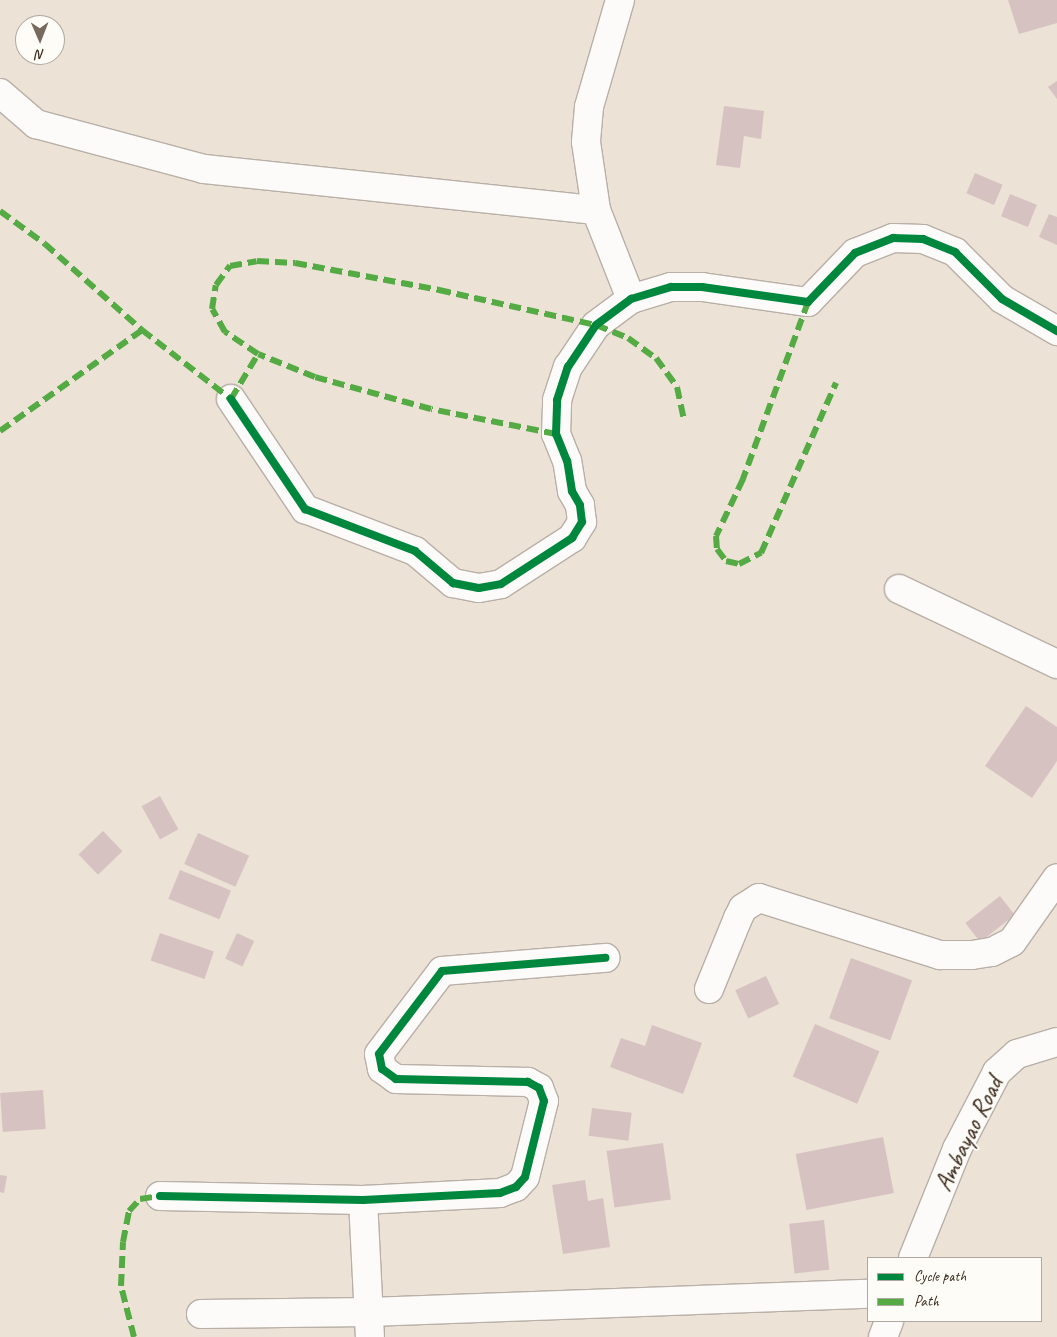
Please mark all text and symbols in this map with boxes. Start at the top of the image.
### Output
north arrow [15,15,65,65]
text: N [36,46,45,63]
street label: Ambayao Road [928,1072,1010,1196]
legend [867,1257,1042,1322]
text: Cycle path [914,1267,966,1286]
text: Path [914,1292,939,1311]

